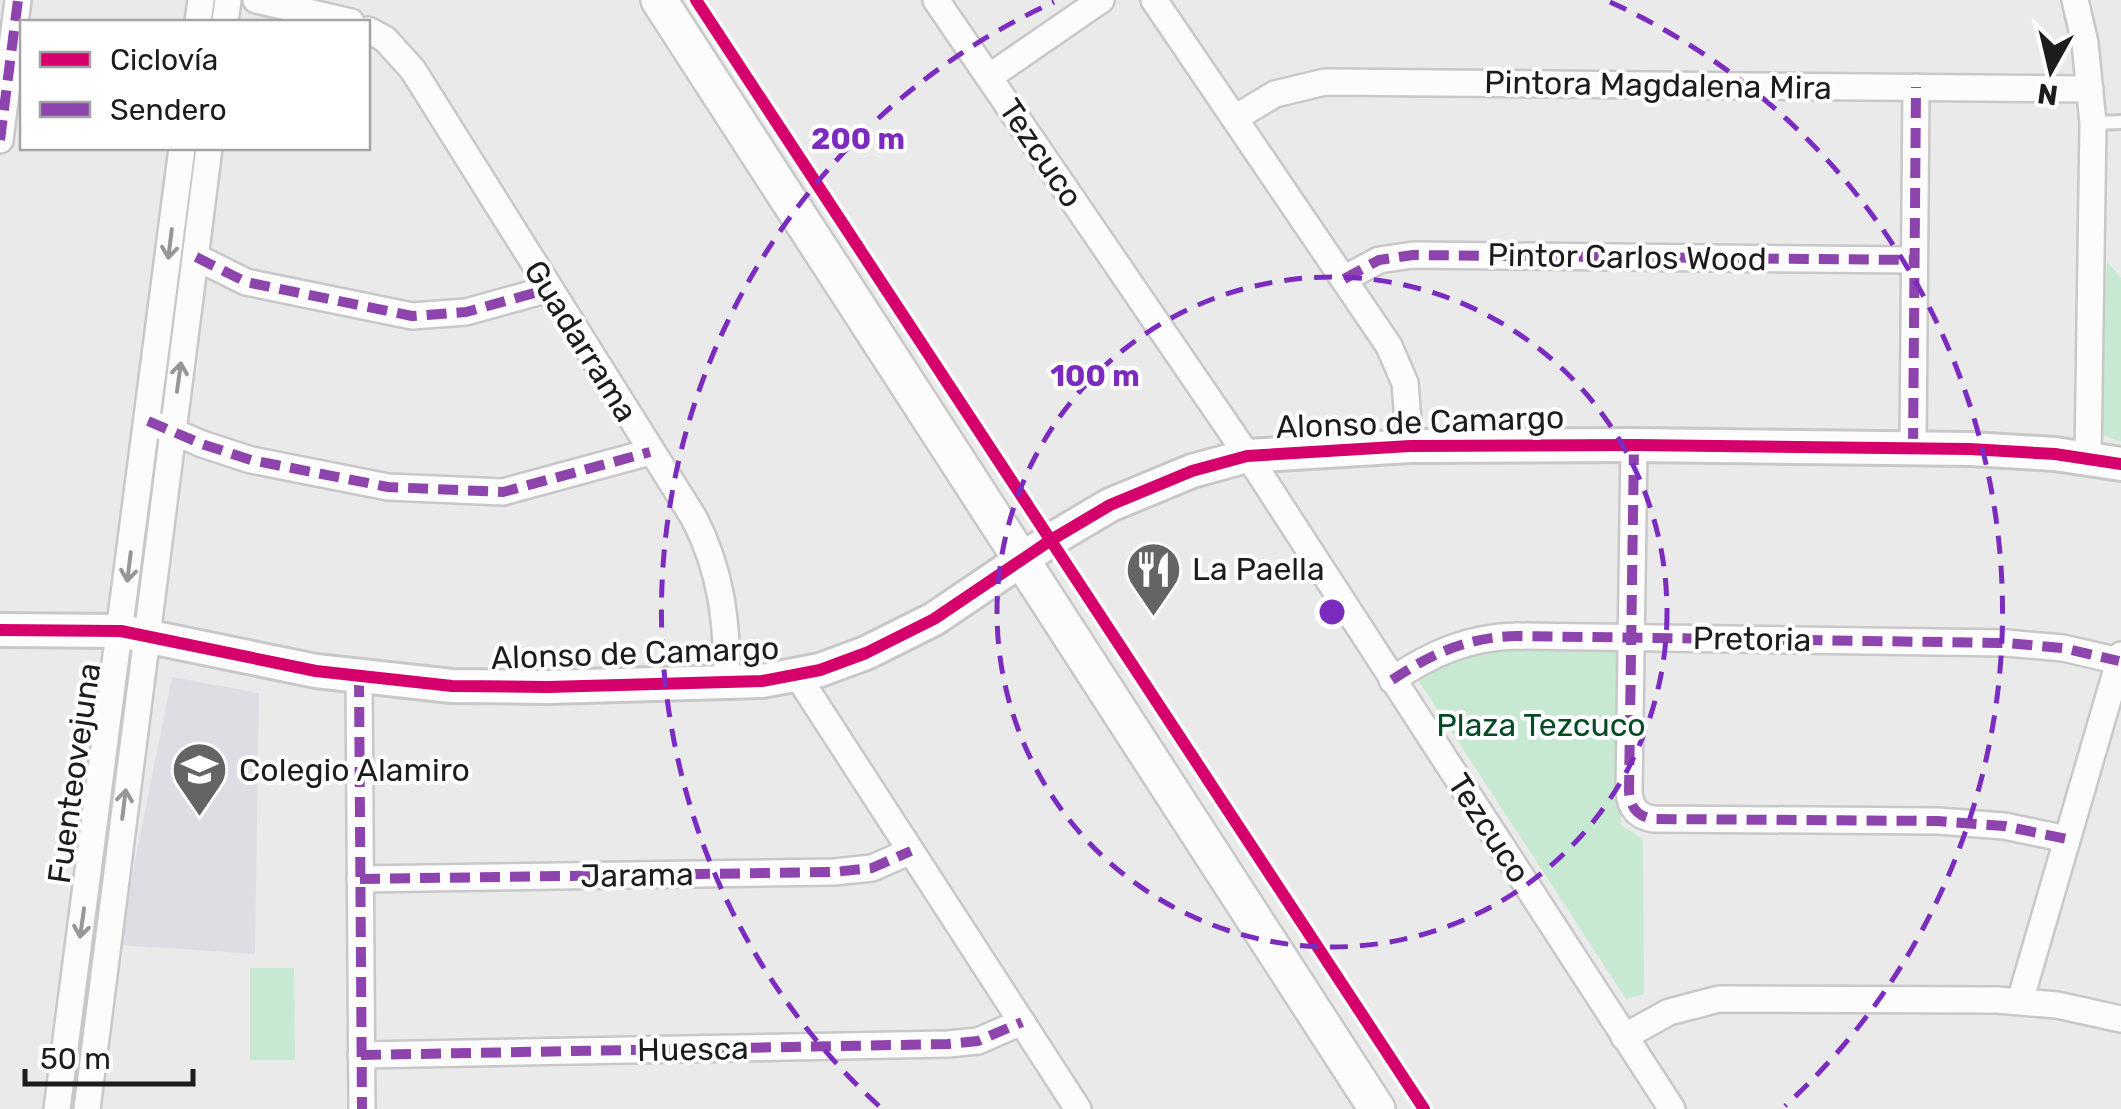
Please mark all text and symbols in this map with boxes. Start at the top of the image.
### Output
legend [20,20,370,150]
north arrow [2001,20,2101,120]
text: Ciclovía [110,42,218,78]
street label: Pintora Magdalena Mira [1484,63,1832,107]
text: N [2035,77,2060,112]
text: Sendero [110,92,227,128]
street label: Tezcuco [991,92,1091,214]
text: 200 m [811,121,905,157]
one-way arrow [160,228,179,260]
street label: Pintor Carlos Wood [1487,236,1767,278]
street label: Guadarrama [516,253,646,429]
text: 100 m [1050,358,1140,394]
one-way arrow [171,362,189,394]
street label: Alonso de Camargo [1275,398,1565,446]
restaurant icon: La Paella [1123,539,1183,618]
one-way arrow [119,550,138,582]
place label: La Paella [1192,550,1325,588]
centre of rings [1314,594,1350,630]
street label: Pretoria [1692,619,1812,659]
street label: Alonso de Camargo [490,629,780,677]
street label: Fuenteovejuna [40,660,108,886]
park label: Plaza Tezcuco [1436,706,1646,744]
school or university icon: Colegio Alamiro [170,740,230,819]
place label: Colegio Alamiro [239,751,470,789]
street label: Tezcuco [1440,766,1538,890]
one-way arrow [115,788,134,820]
street label: Jarama [580,855,694,895]
one-way arrow [72,907,90,939]
scale bar [25,1024,192,1086]
street label: Huesca [637,1029,749,1069]
text: 50 m [40,1041,111,1077]

